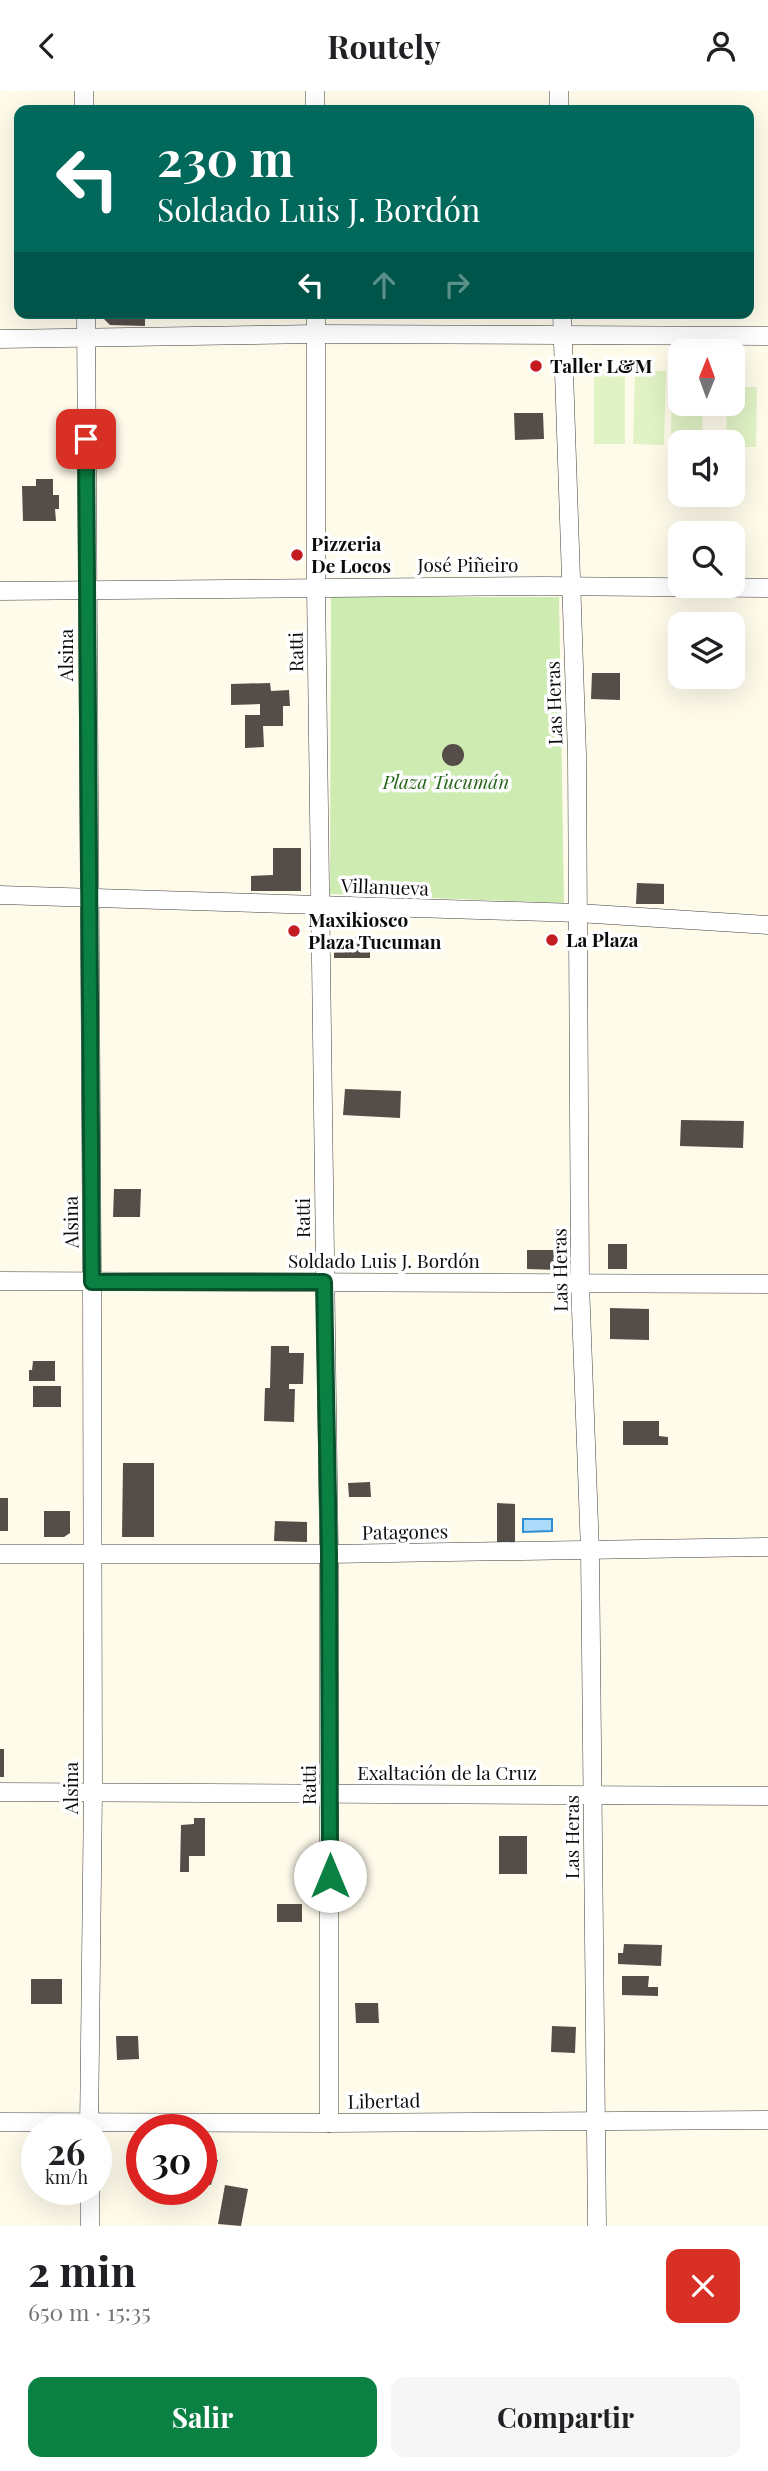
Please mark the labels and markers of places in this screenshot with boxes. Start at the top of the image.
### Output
place label: Taller L&M [550,352,652,378]
marker: Taller L&M [528,358,544,374]
pin [56,409,116,469]
place label: Pizzeria De Locos [311,530,391,578]
marker: Pizzeria De Locos [289,547,305,563]
place label: Maxikiosco Plaza Tucuman [308,906,442,954]
marker: Maxikiosco Plaza Tucuman [286,923,302,939]
place label: La Plaza [566,926,639,952]
marker: La Plaza [544,932,560,948]

